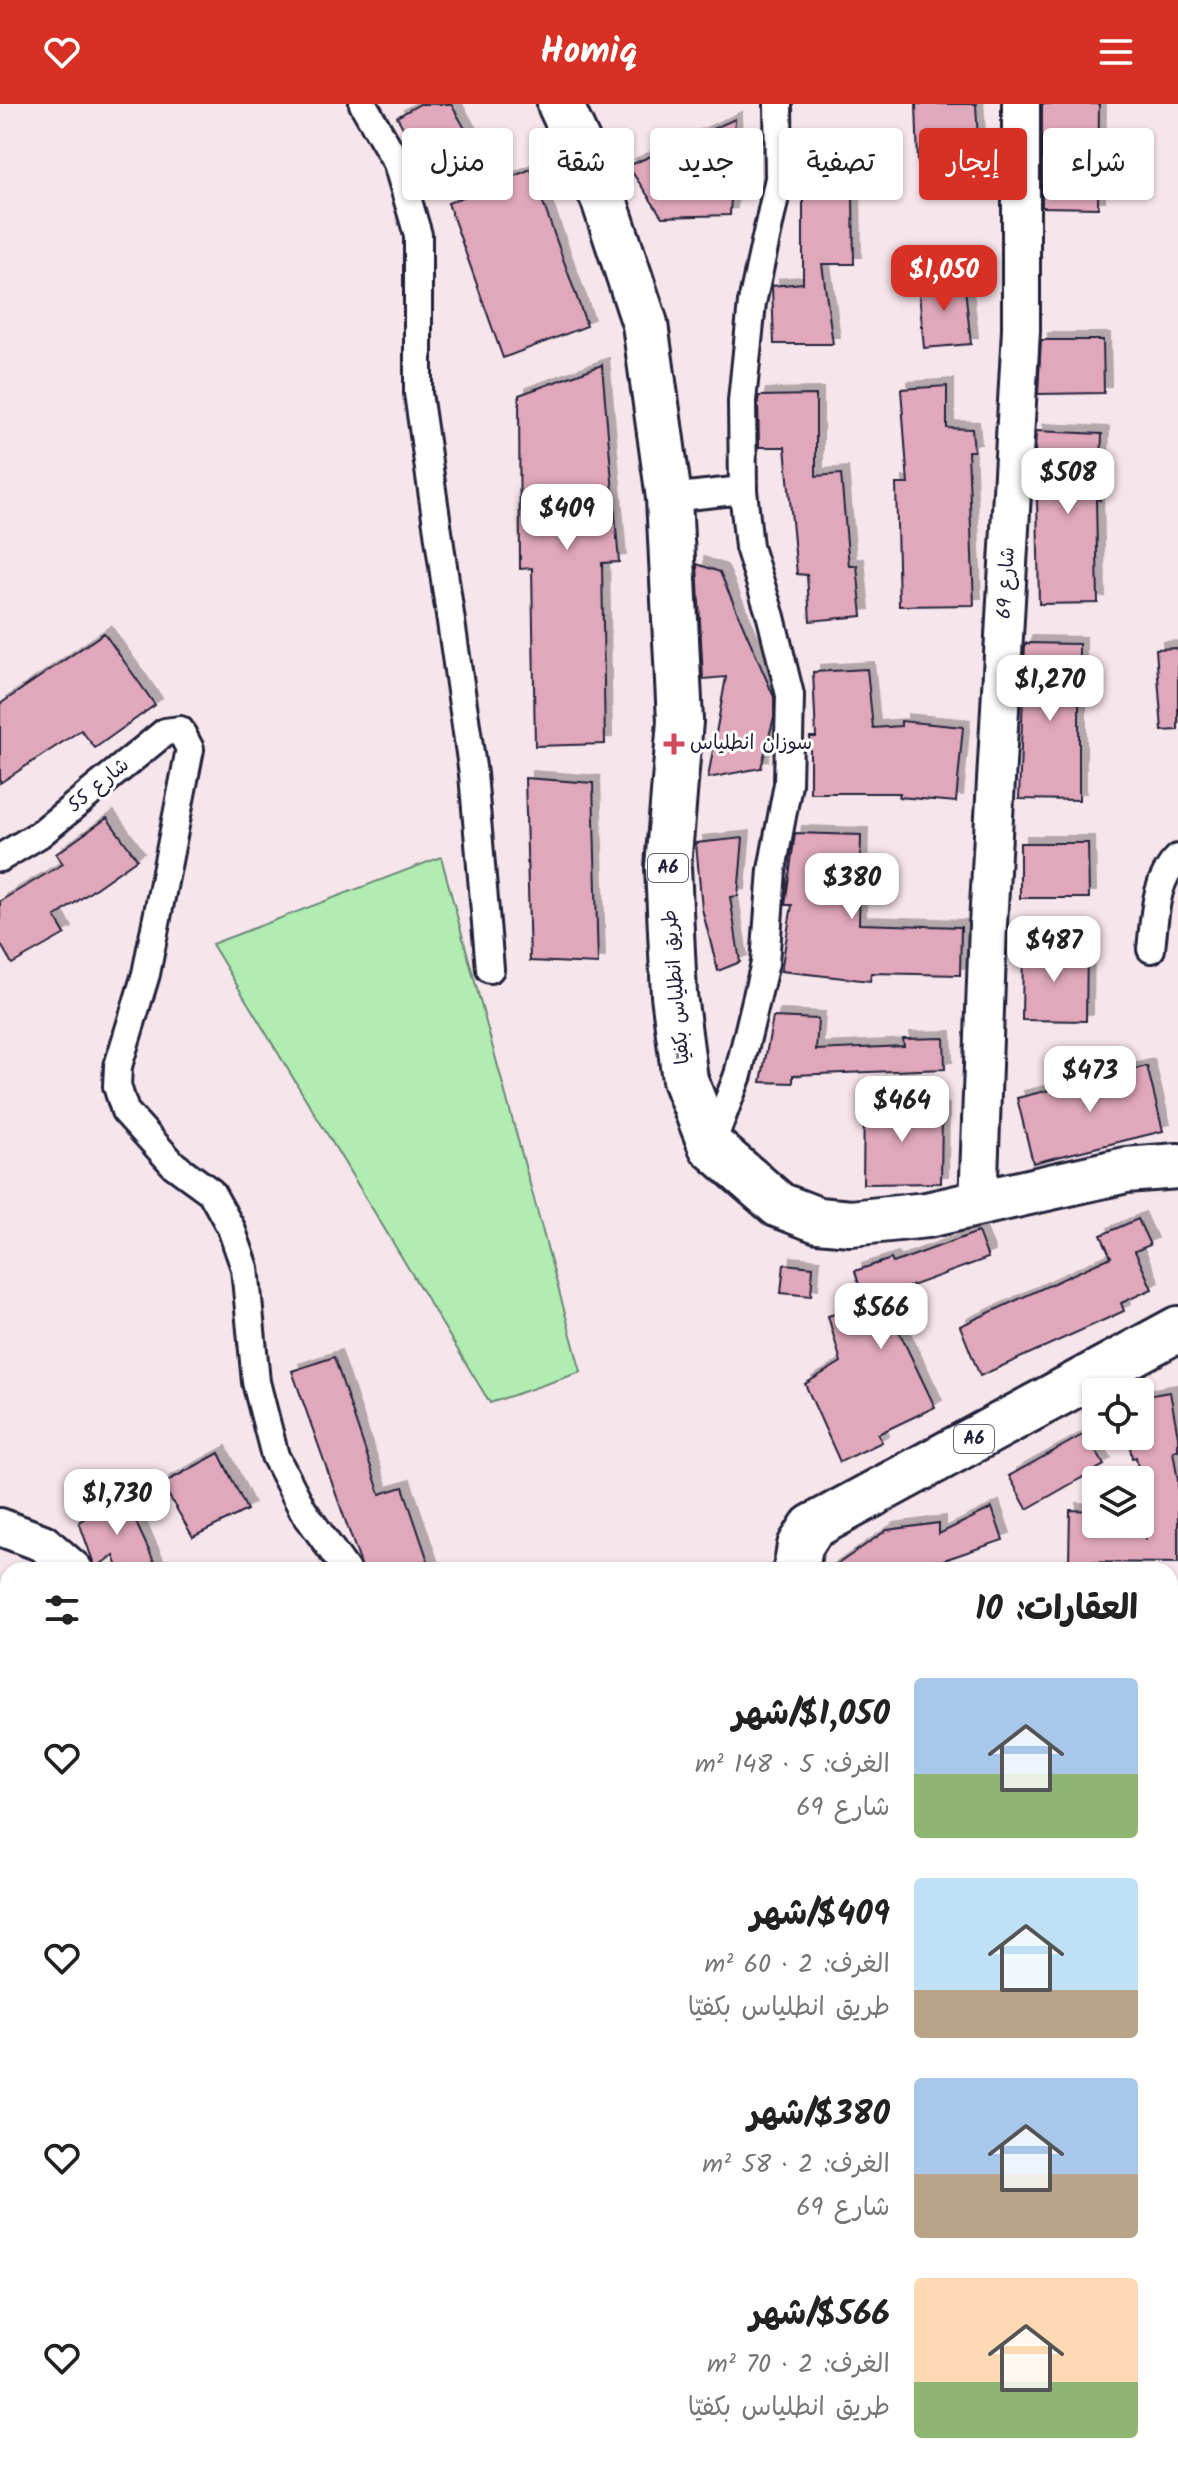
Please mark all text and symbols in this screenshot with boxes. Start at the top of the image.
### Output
text: Homiq [540,24,638,81]
icon: heart [40,30,84,74]
icon: menu [1094,30,1138,74]
chip: منزل [402,128,513,200]
chip: شقة [529,128,634,200]
chip: جديد [650,128,763,200]
chip: تصفية [779,128,903,200]
chip: إيجار [919,128,1027,200]
chip: شراء [1043,128,1154,200]
pin: $1,050 [879,245,1009,313]
text: $1,050 [909,250,979,292]
pin: $508 [1021,448,1115,516]
text: $508 [1039,453,1097,495]
pin: $409 [520,484,614,552]
text: $409 [539,489,595,531]
street label: شارع 69 [989,546,1025,620]
pin: $1,270 [985,655,1115,723]
text: $1,270 [1015,660,1085,702]
place label: سوزان انطلياس [690,728,812,760]
marker: سوزان انطلياس [665,735,683,753]
street label: شارع 55 [61,750,137,822]
pin: $380 [805,853,899,921]
road number: A6 [648,854,688,882]
text: $380 [823,858,881,900]
street label: طريق انطلياس بكفيّا [654,908,700,1066]
pin: $487 [1007,916,1101,984]
text: $487 [1025,921,1083,963]
pin: $473 [1043,1046,1137,1114]
text: $473 [1062,1051,1118,1093]
pin: $464 [855,1076,949,1144]
text: $464 [873,1081,931,1123]
pin: $566 [834,1283,928,1351]
text: $566 [853,1288,909,1330]
map controls [1082,1378,1154,1538]
button: locate [1082,1378,1154,1450]
road number: A6 [954,1425,994,1453]
button: layers [1082,1466,1154,1538]
pin: $1,730 [52,1469,182,1537]
text: $1,730 [82,1474,152,1516]
text: العقارات: 10 [975,1583,1138,1637]
icon: filters [40,1588,84,1632]
text: $1,050/شهر [732,1688,890,1742]
icon: home [978,1710,1074,1806]
icon: heart [40,1736,84,1780]
text: الغرف: 5 · 148 m² [695,1744,890,1786]
text: شارع 69 [796,1787,890,1829]
text: $409/شهر [751,1888,890,1942]
icon: home [978,1910,1074,2006]
icon: heart [40,1936,84,1980]
text: الغرف: 2 · 60 m² [704,1944,890,1986]
text: طريق انطلياس بكفيّا [688,1987,890,2029]
text: $380/شهر [748,2088,890,2142]
icon: home [978,2110,1074,2206]
icon: heart [40,2136,84,2180]
text: الغرف: 2 · 58 m² [702,2144,890,2186]
text: شارع 69 [796,2187,890,2229]
text: $566/شهر [750,2288,890,2342]
icon: home [978,2310,1074,2406]
icon: heart [40,2336,84,2380]
text: الغرف: 2 · 70 m² [707,2344,890,2386]
text: طريق انطلياس بكفيّا [688,2387,890,2429]

